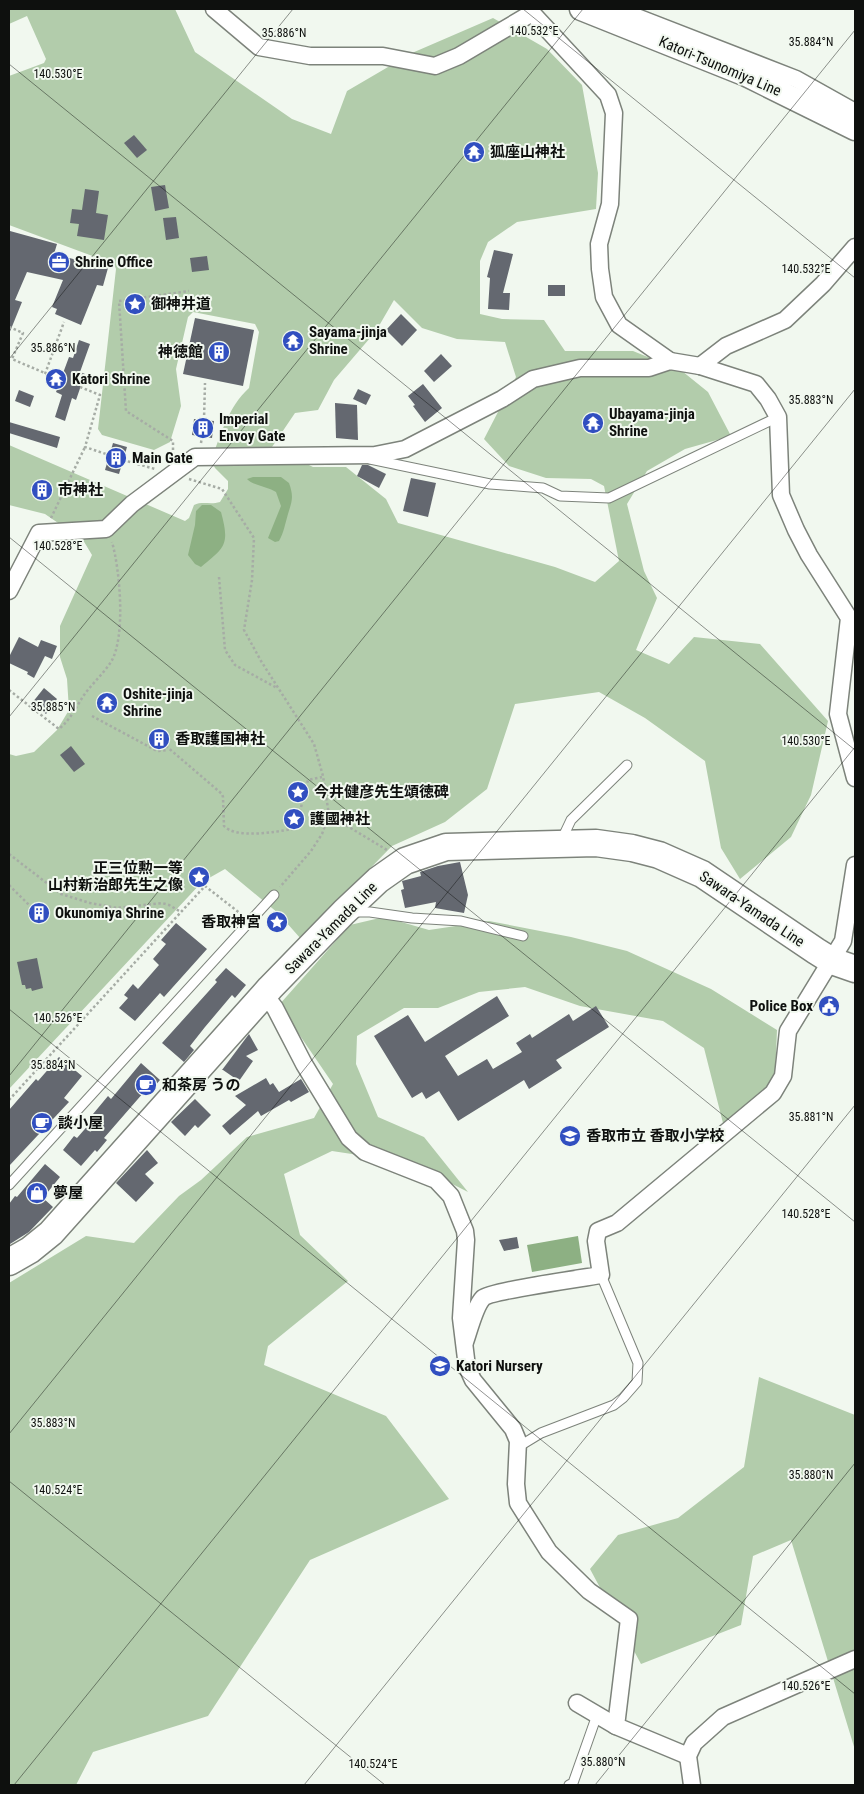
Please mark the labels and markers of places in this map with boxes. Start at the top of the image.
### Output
temple icon: 狐座山神社 [462,140,486,164]
place label: 狐座山神社 [490,143,565,161]
office icon: Shrine Office [47,250,71,274]
place label: Shrine Office [75,253,153,271]
place icon: 御神井道 [123,292,147,316]
place label: 御神井道 [151,295,211,313]
place label: Sayama-jinja Shrine [309,323,387,358]
temple icon: Sayama-jinja Shrine [281,329,305,353]
building icon: 神徳館 [207,340,231,364]
place label: 神徳館 [157,343,203,361]
temple icon: Katori Shrine [44,367,68,391]
place label: Katori Shrine [72,370,150,388]
place label: Ubayama-jinja Shrine [609,405,695,440]
place label: Imperial Envoy Gate [219,410,285,445]
temple icon: Ubayama-jinja Shrine [581,411,605,435]
building icon: Imperial Envoy Gate [191,416,215,440]
building icon: Main Gate [104,446,128,470]
place label: Main Gate [132,449,193,467]
building icon: 市神社 [30,478,54,502]
place label: 市神社 [58,481,103,499]
place label: Oshite-jinja Shrine [123,685,193,720]
temple icon: Oshite-jinja Shrine [95,691,119,715]
building icon: 香取護国神社 [147,727,171,751]
place label: 香取護国神社 [175,730,265,748]
place icon: 今井健彦先生頌徳碑 [286,780,310,804]
place label: 今井健彦先生頌徳碑 [314,783,449,801]
place icon: 護國神社 [282,807,306,831]
place label: 護國神社 [310,810,370,828]
place label: 正三位勲一等 山村新治郎先生之像 [48,859,183,894]
place icon: 正三位勲一等 山村新治郎先生之像 [187,865,211,889]
building icon: Okunomiya Shrine [27,901,51,925]
place label: Okunomiya Shrine [55,904,164,922]
place icon: 香取神宮 [265,910,289,934]
place label: 香取神宮 [201,913,261,931]
public building icon: Police Box [817,994,841,1018]
place label: Police Box [750,997,813,1015]
cafe icon: 和茶房 うの [134,1073,158,1097]
place label: 和茶房 うの [162,1076,240,1094]
cafe icon: 談小屋 [30,1111,54,1135]
place label: 談小屋 [58,1114,103,1132]
school or university icon: 香取市立 香取小学校 [558,1124,582,1148]
place label: 香取市立 香取小学校 [586,1127,724,1145]
shop icon: 夢屋 [25,1181,49,1205]
place label: 夢屋 [53,1184,83,1202]
school or university icon: Katori Nursery [428,1354,452,1378]
place label: Katori Nursery [456,1357,543,1375]

